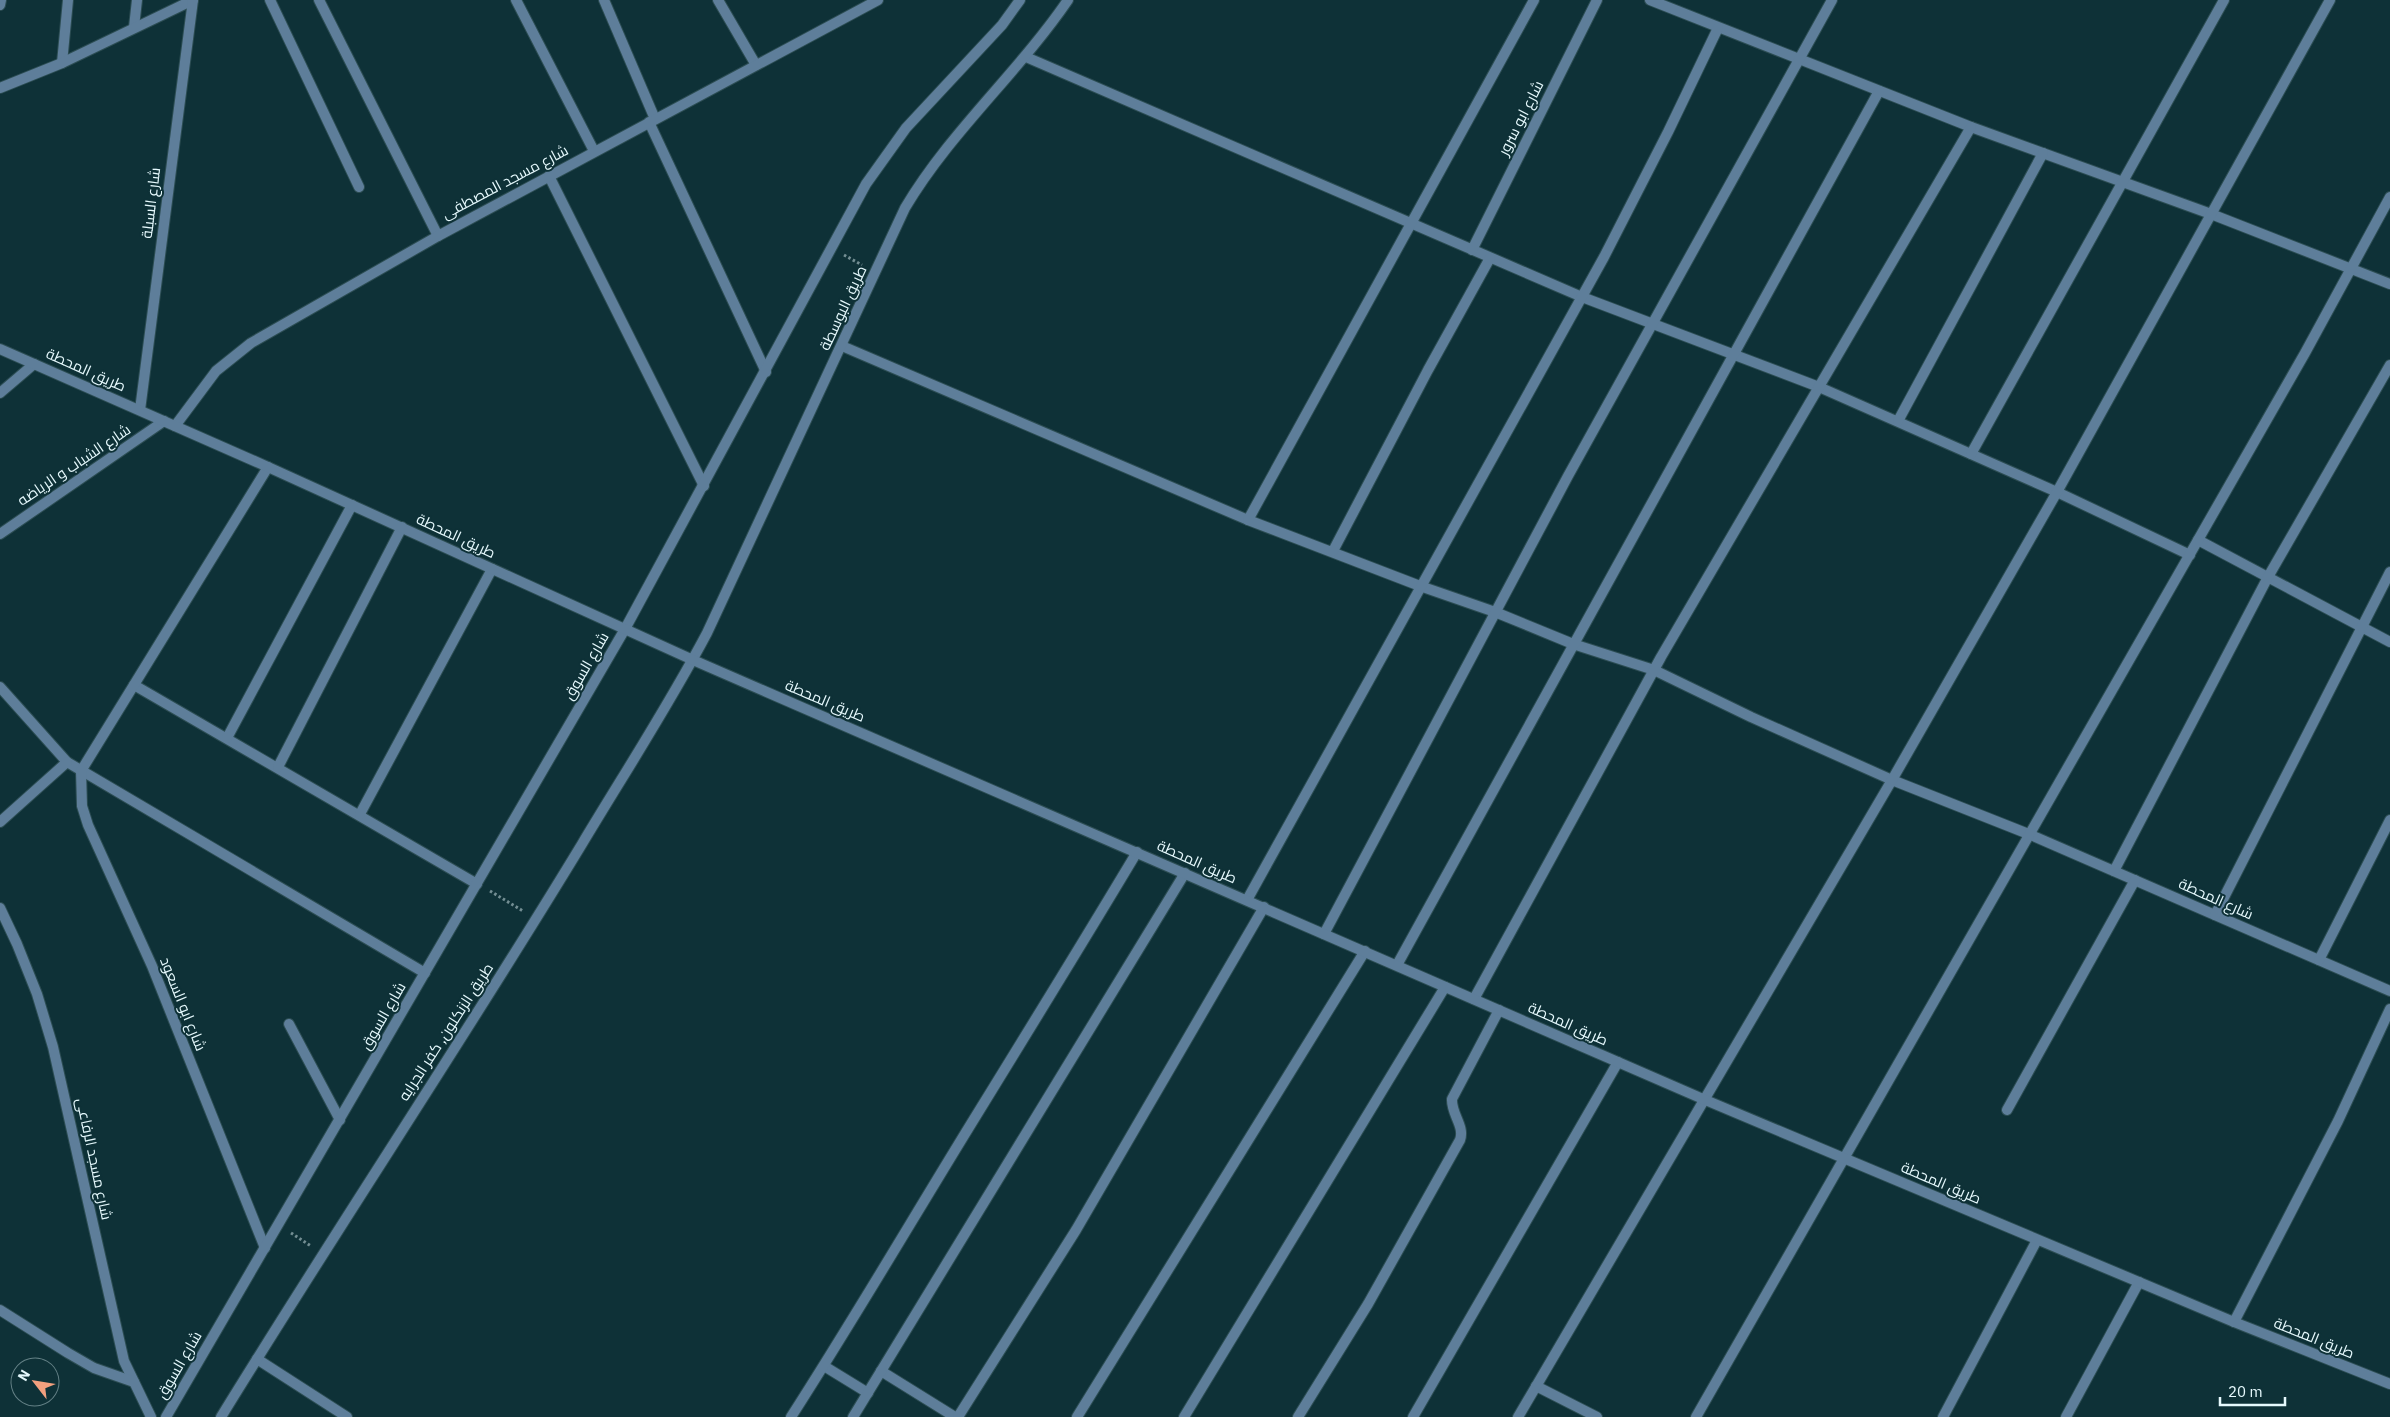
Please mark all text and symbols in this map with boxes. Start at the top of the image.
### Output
street label: شارع ابو سرور [1493,77,1549,160]
street label: شارع مسجد المصطفى [438,140,572,225]
street label: شارع السبلة [137,166,166,240]
street label: طريق البوسطة [815,262,871,354]
street label: طريق المحطة [43,344,129,396]
street label: شارع الشباب و الرياضه [13,420,135,511]
street label: طريق المحطة [413,509,499,563]
street label: شارع السوق [559,628,614,704]
street label: طريق المحطة [782,675,868,727]
street label: طريق المحطة [1154,836,1240,888]
street label: شارع المحطة [2175,874,2257,925]
street label: شارع ابو السعود [154,954,211,1054]
street label: طريق الزنكلون, كفر الجرايه [394,959,498,1105]
street label: شارع السوق [356,978,411,1054]
street label: طريق المحطة [1525,998,1611,1050]
street label: شارع مسجد الرفاعى [70,1096,117,1222]
street label: طريق المحطة [1898,1157,1984,1209]
street label: طريق المحطة [2271,1313,2357,1363]
street label: شارع السوق [152,1327,207,1403]
north arrow [10,1357,60,1407]
text: N [14,1366,34,1384]
scale bar [2220,1374,2285,1406]
text: 20 m [2228,1382,2263,1401]

